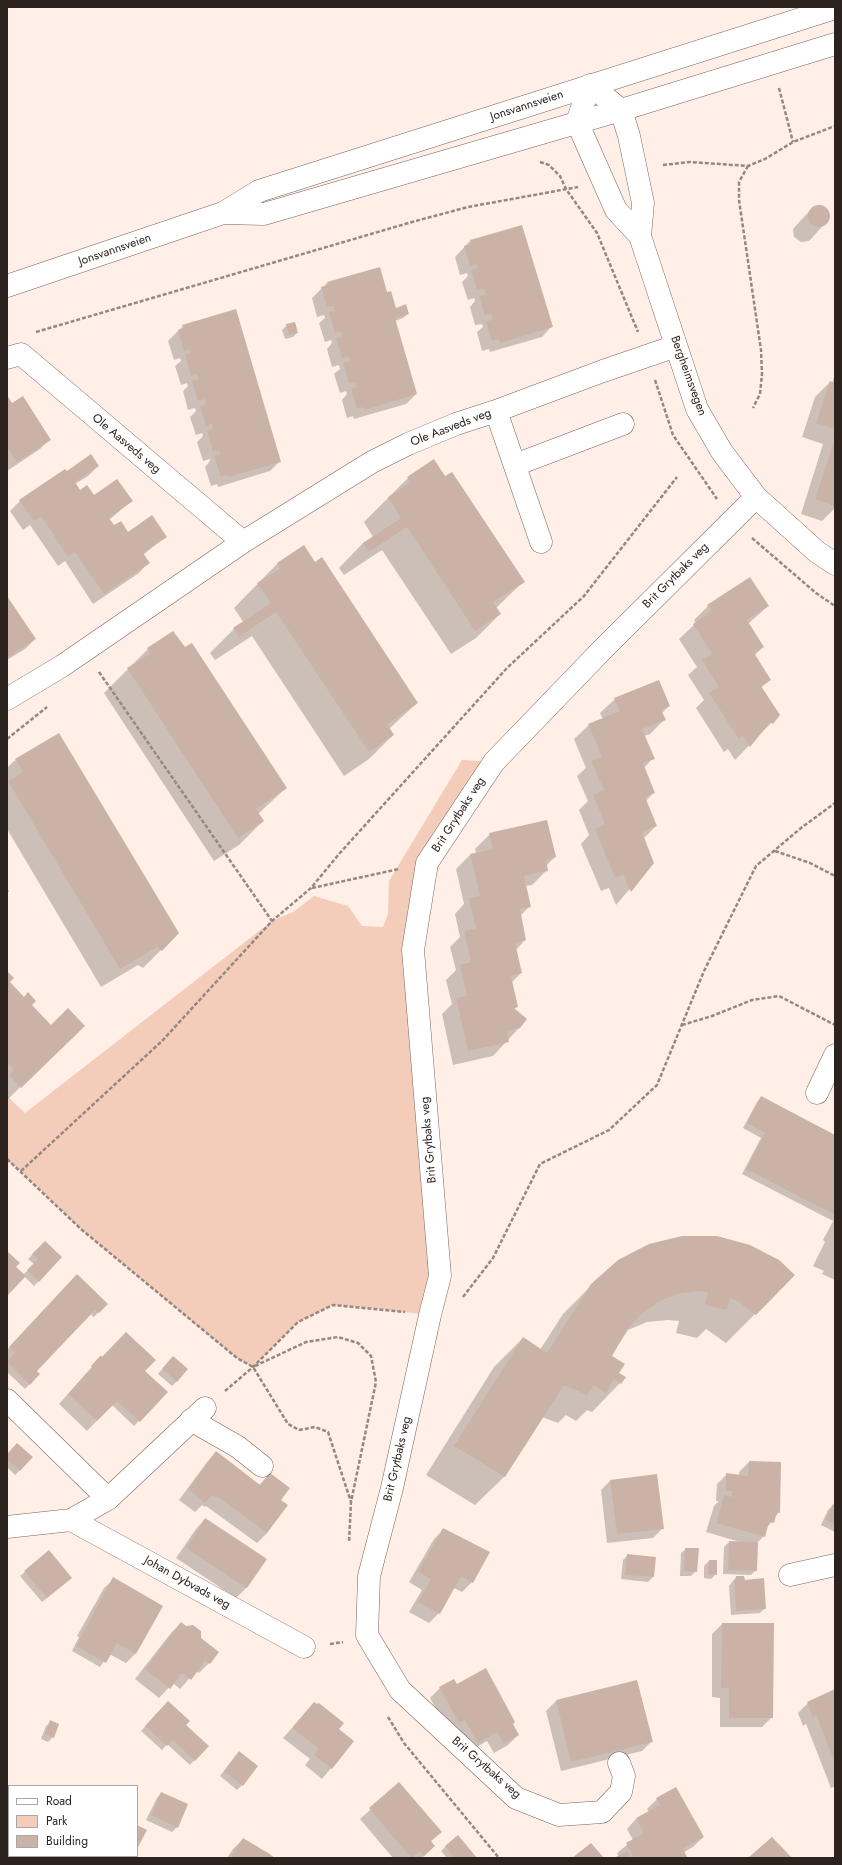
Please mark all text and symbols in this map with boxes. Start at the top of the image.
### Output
street label: Jonsvannsveien [489,87,565,125]
street label: Jonsvannsveien [77,231,153,269]
street label: Bergheimsvegen [667,334,709,418]
street label: Ole Aasveds veg [409,406,493,450]
street label: Ole Aasveds veg [89,411,163,477]
street label: Brit Grytbaks veg [640,540,712,612]
street label: Brit Grytbaks veg [429,775,489,855]
street label: Brit Grytbaks veg [418,1096,440,1184]
street label: Brit Grytbaks veg [381,1415,415,1503]
street label: Johan Dybvads veg [141,1553,233,1613]
street label: Brit Grytbaks veg [449,1734,523,1802]
legend [8,1785,138,1857]
text: Road [46,1792,72,1810]
text: Park [46,1812,67,1830]
text: Building [46,1832,88,1850]

